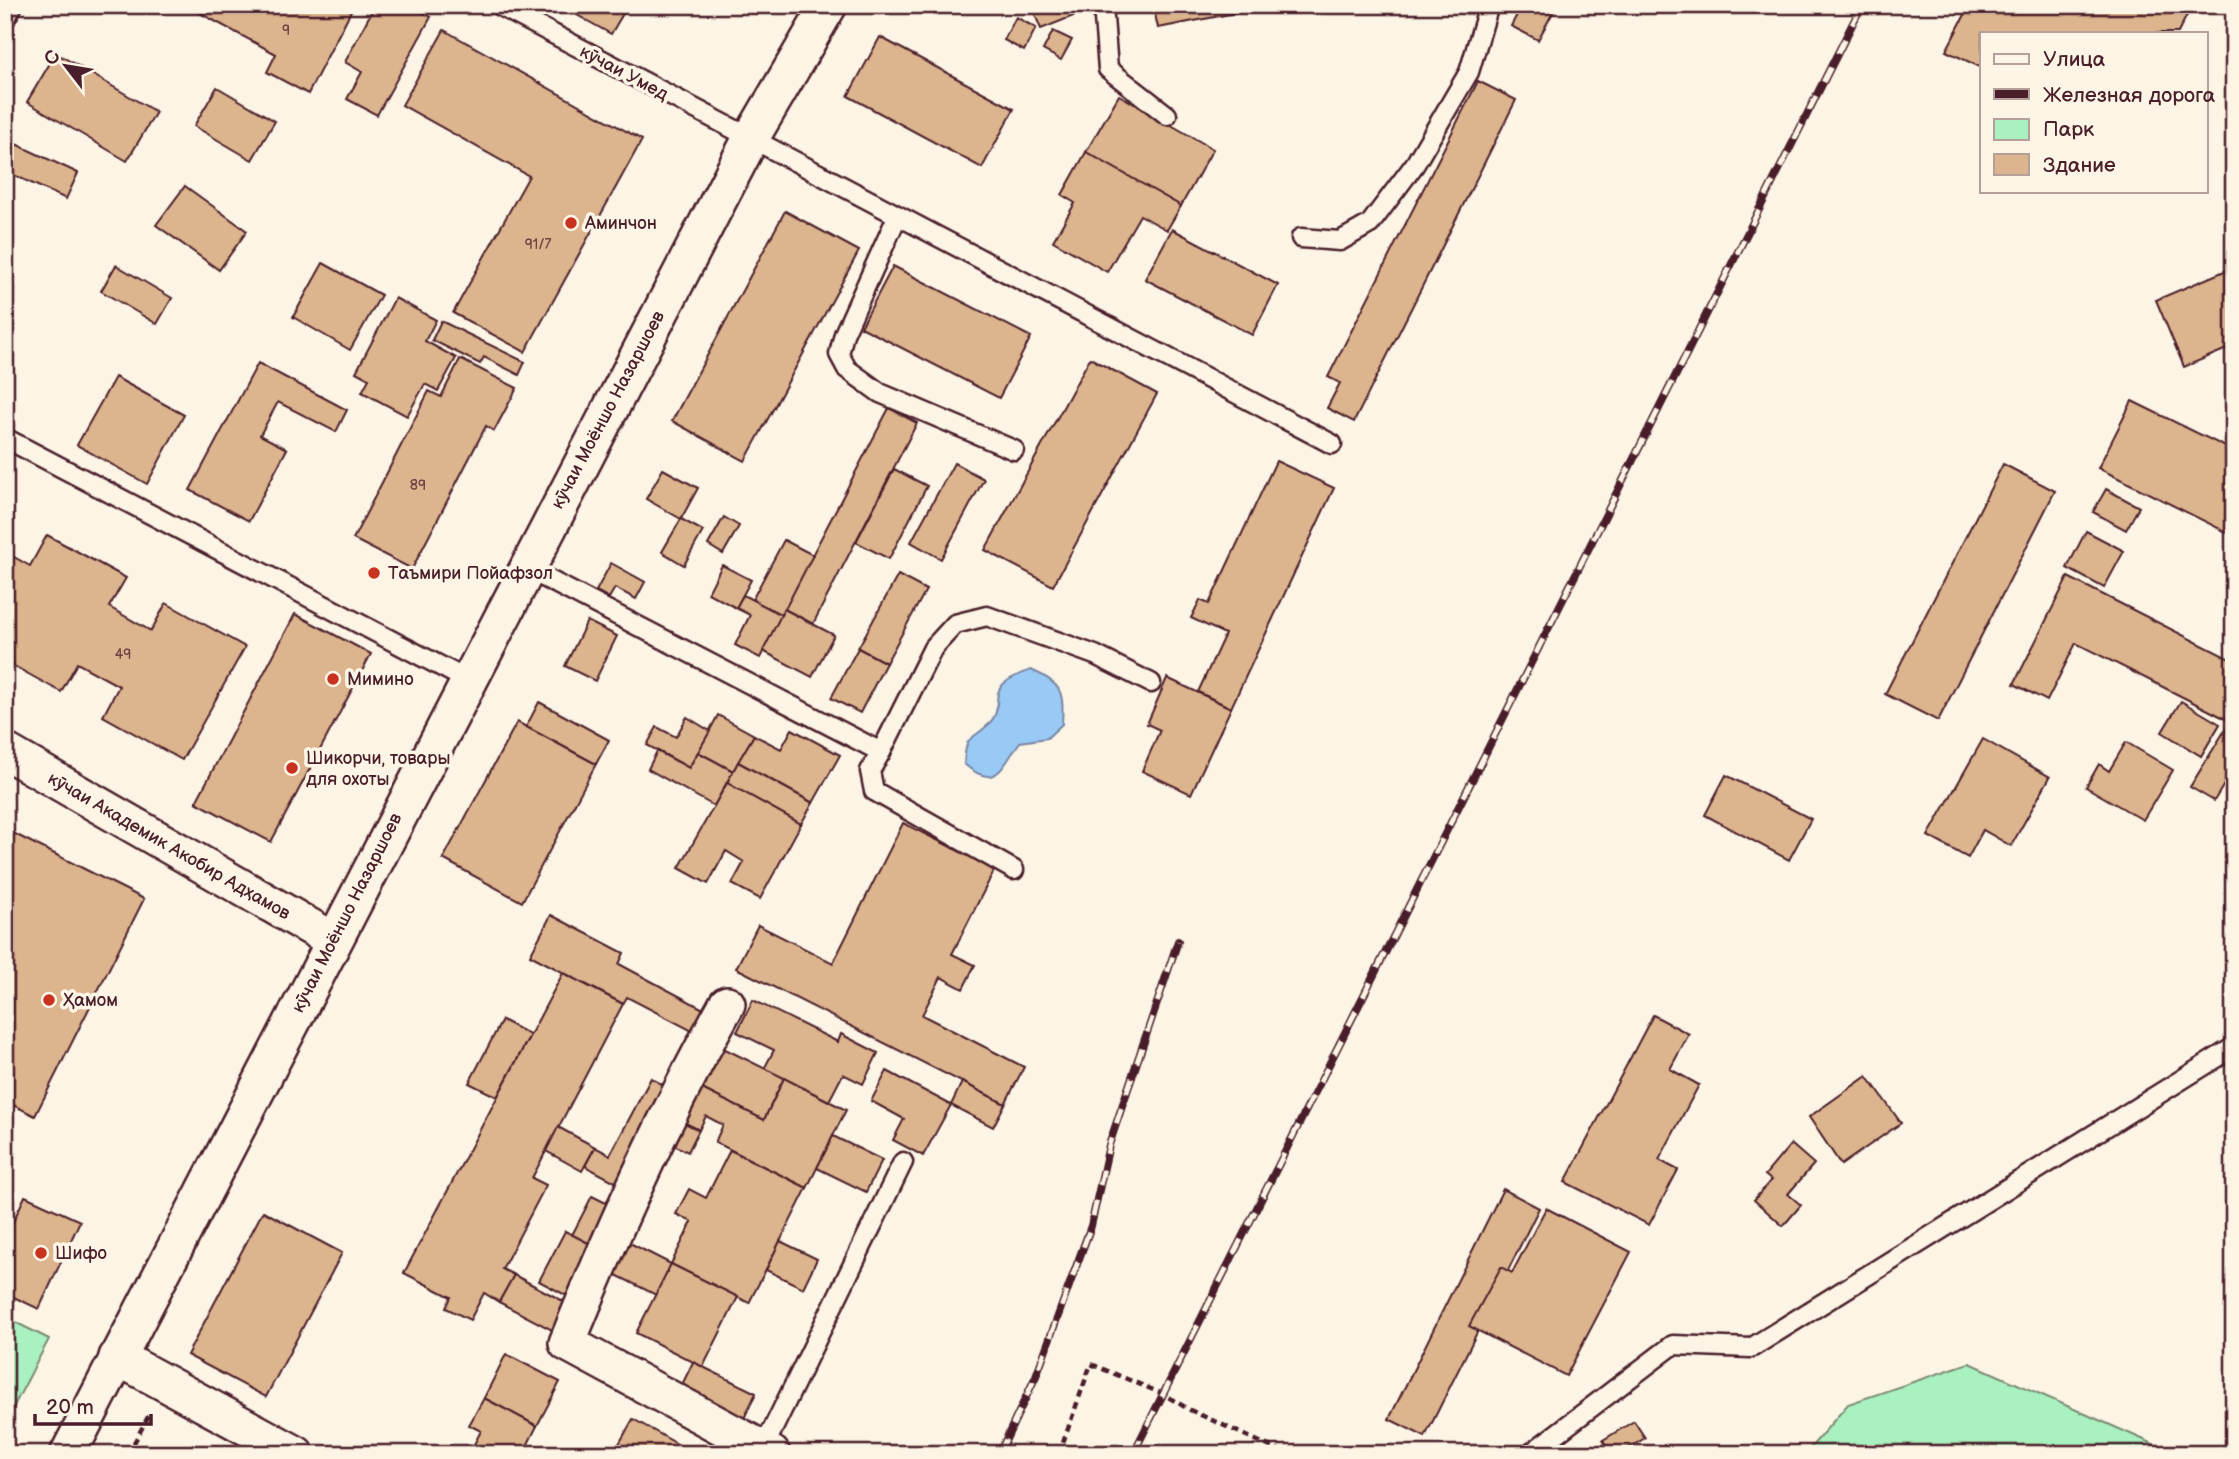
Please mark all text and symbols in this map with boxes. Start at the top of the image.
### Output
house number: 9 [282,22,290,39]
north arrow [32,32,102,102]
legend [1980,32,2208,192]
street label: кӯчаи Умед [576,41,672,105]
text: С [39,46,66,70]
text: Улица [2043,47,2106,72]
text: Железная дорога [2043,83,2216,108]
text: Парк [2043,117,2094,142]
text: Здание [2043,153,2116,178]
place label: Аминчон [584,213,657,234]
marker: Аминчон [563,215,579,231]
house number: 91/7 [525,236,551,253]
street label: кӯчаи Моёншо Назаршоев [547,307,669,513]
house number: 89 [410,477,426,494]
place label: Таъмири Пойафзол [388,563,553,584]
marker: Таъмири Пойафзол [366,565,382,581]
house number: 49 [115,646,131,663]
place label: Мимино [347,669,414,690]
marker: Мимино [325,671,341,687]
place label: Шикорчи, товары для охоты [306,748,450,790]
marker: Шикорчи, товары для охоты [284,760,300,776]
street label: кӯчаи Академик Акобир Адҳамов [44,768,294,925]
street label: кӯчаи Моёншо Назаршоев [287,809,407,1016]
place label: Ҳамом [63,990,118,1011]
marker: Ҳамом [41,992,57,1008]
place label: Шифо [55,1243,107,1264]
marker: Шифо [33,1245,49,1261]
scale bar [35,1382,150,1426]
text: 20 m [46,1395,94,1420]

